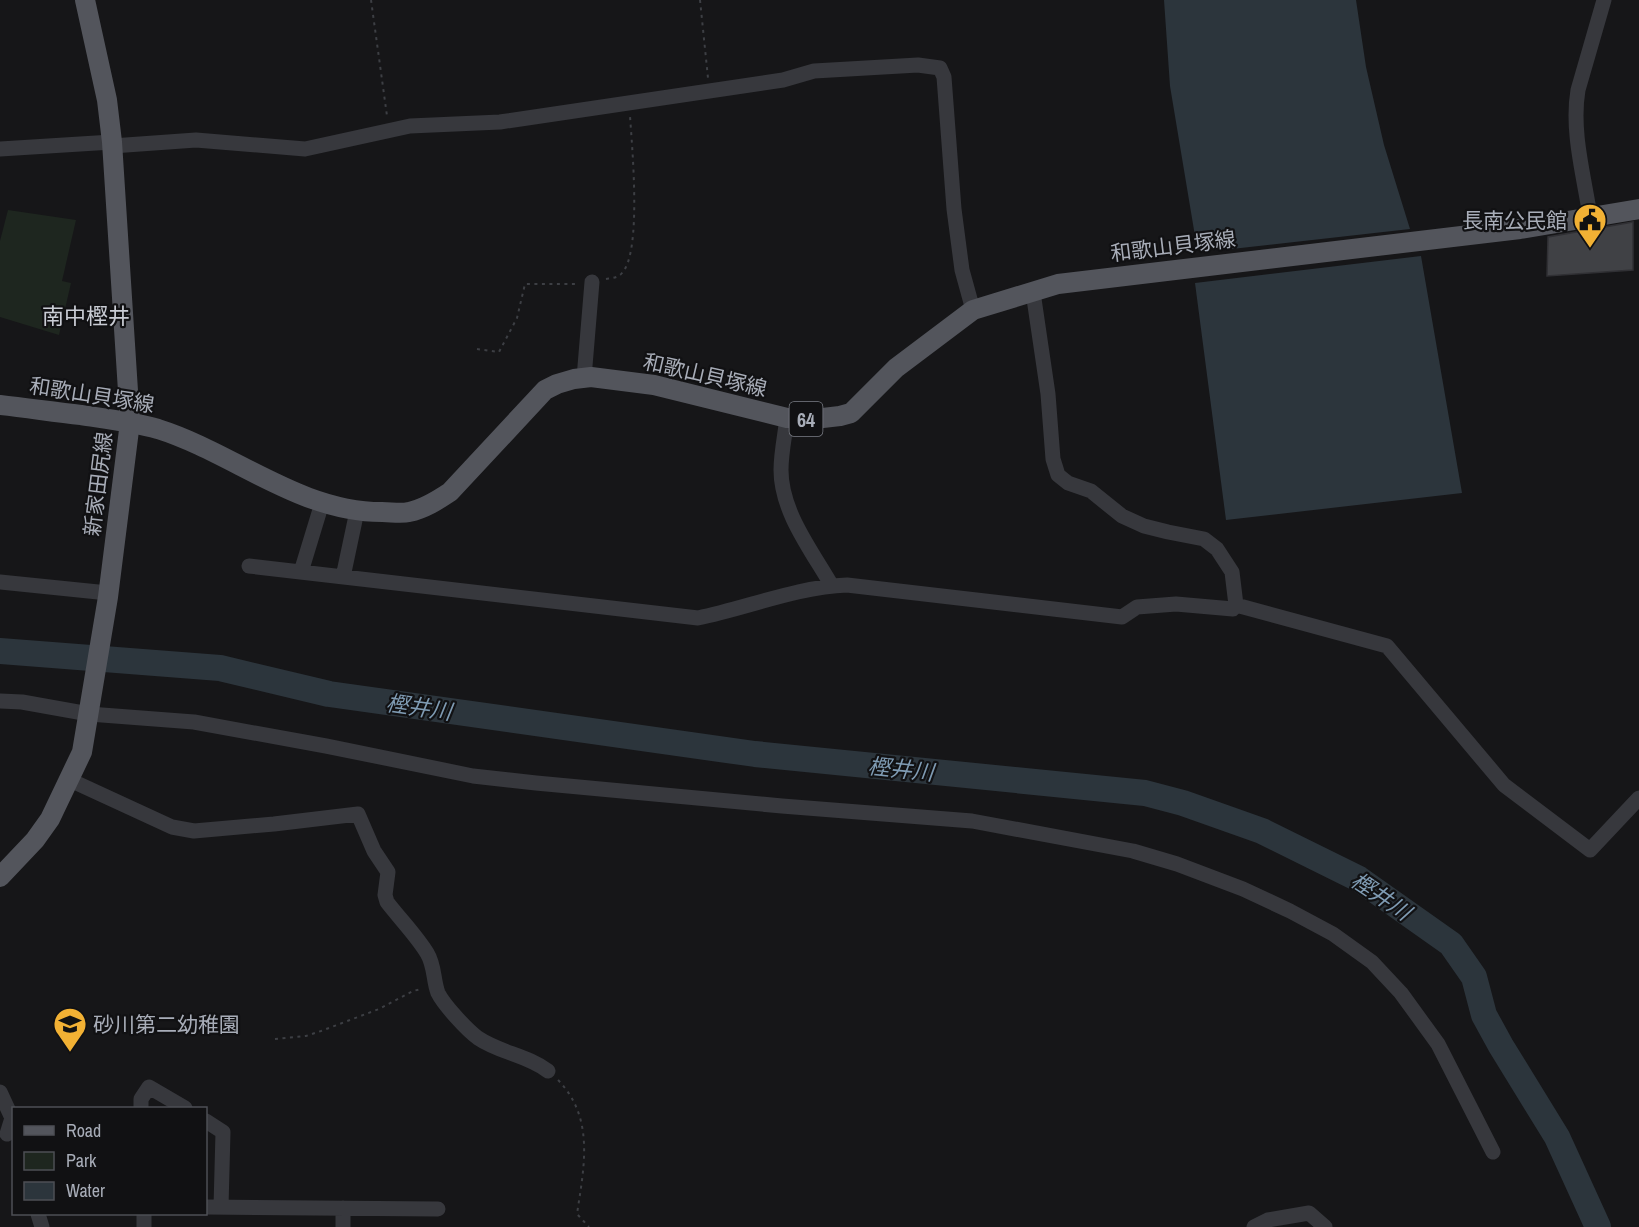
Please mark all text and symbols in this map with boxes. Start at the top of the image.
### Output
public building icon: 長南公民館 [1572,202,1608,249]
place label: 長南公民館 [1462,206,1567,235]
street label: 和歌山貝塚線 [1109,224,1237,268]
district label: 南中樫井 [42,301,130,331]
street label: 和歌山貝塚線 [640,347,770,403]
street label: 和歌山貝塚線 [28,371,156,419]
road number: 64 [790,402,822,436]
street label: 新家田尻線 [77,430,119,538]
water label: 樫井川 [384,688,456,727]
water label: 樫井川 [867,751,937,788]
water label: 樫井川 [1345,865,1418,928]
school or university icon: 砂川第二幼稚園 [52,1006,88,1053]
place label: 砂川第二幼稚園 [93,1010,240,1039]
legend [12,1107,207,1215]
text: Road [66,1118,101,1143]
text: Park [66,1148,97,1173]
text: Water [66,1178,105,1203]

